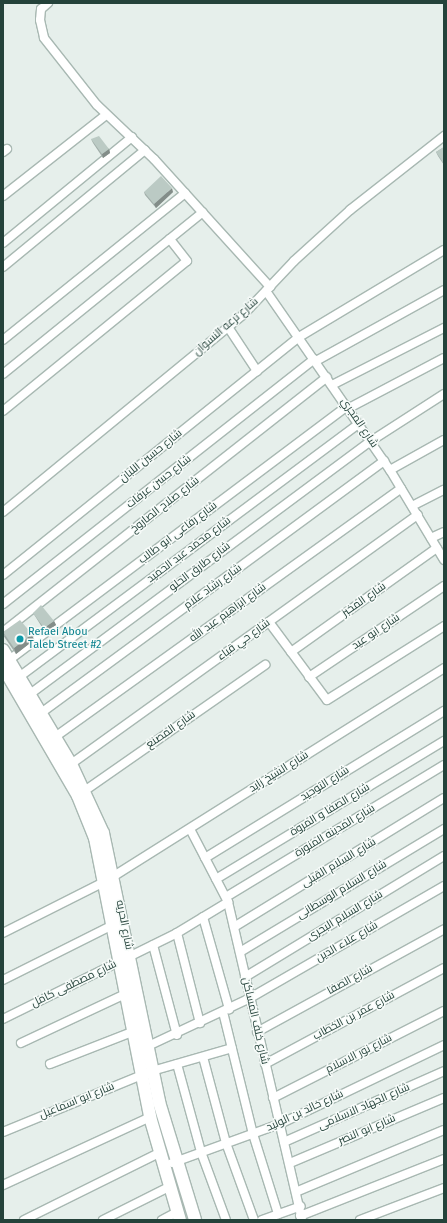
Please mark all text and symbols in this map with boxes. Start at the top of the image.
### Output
street label: شارع ترعه النسوان [191,295,261,359]
street label: شارع المجري [337,396,381,450]
street label: شارع حسين اللبان [117,427,185,485]
street label: شارع حسن عرفات [124,453,194,511]
street label: شارع صلاح الصاروخ [128,474,202,536]
street label: شارع رفاعى ابو طالب [136,499,220,567]
street label: شارع محمد عبد الحميد [144,514,234,586]
street label: شارع طارق الحلو [167,540,233,594]
street label: شارع رشاد علام [181,562,245,612]
street label: شارع المخبز [339,580,389,620]
street label: شارع ابراهيم عبد الله [187,581,269,645]
street label: شارع ابو عيد [350,611,402,653]
street label: شارع حي قباء [215,616,273,664]
place label: Refaei Abou Taleb Street #2 [28,626,101,652]
marker: Refaei Abou Taleb Street #2 [15,634,25,644]
street label: شارع المصنع [144,708,198,752]
street label: شارع الشيخ زايد [247,749,311,795]
street label: شارع التوحيد [298,764,352,804]
street label: شارع الصفا و المروة [288,781,372,839]
street label: شارع المدينه المنورة [292,802,378,860]
street label: شارع السلام القبلى [299,836,379,890]
street label: شارع السلام الوسطانى [295,858,389,922]
street label: شارع السلام البحرى [305,888,385,944]
street label: شارع الحريه [113,899,135,951]
street label: شارع علاء الدين [314,919,380,965]
street label: شارع مصطفى كامل [29,958,119,1010]
street label: شارع الصفا [325,962,375,998]
street label: شارع خلف المساكن [239,976,271,1066]
street label: شارع عمر بن الخطاب [311,989,397,1043]
street label: شارع نور الاسلام [324,1032,394,1076]
street label: شارع ابو اسماعيل [38,1080,116,1122]
street label: شارع الجهاد الاسلامى [316,1081,412,1133]
street label: شارع خالد بن الوليد [264,1087,346,1135]
street label: شارع ابو النصر [336,1112,398,1148]

